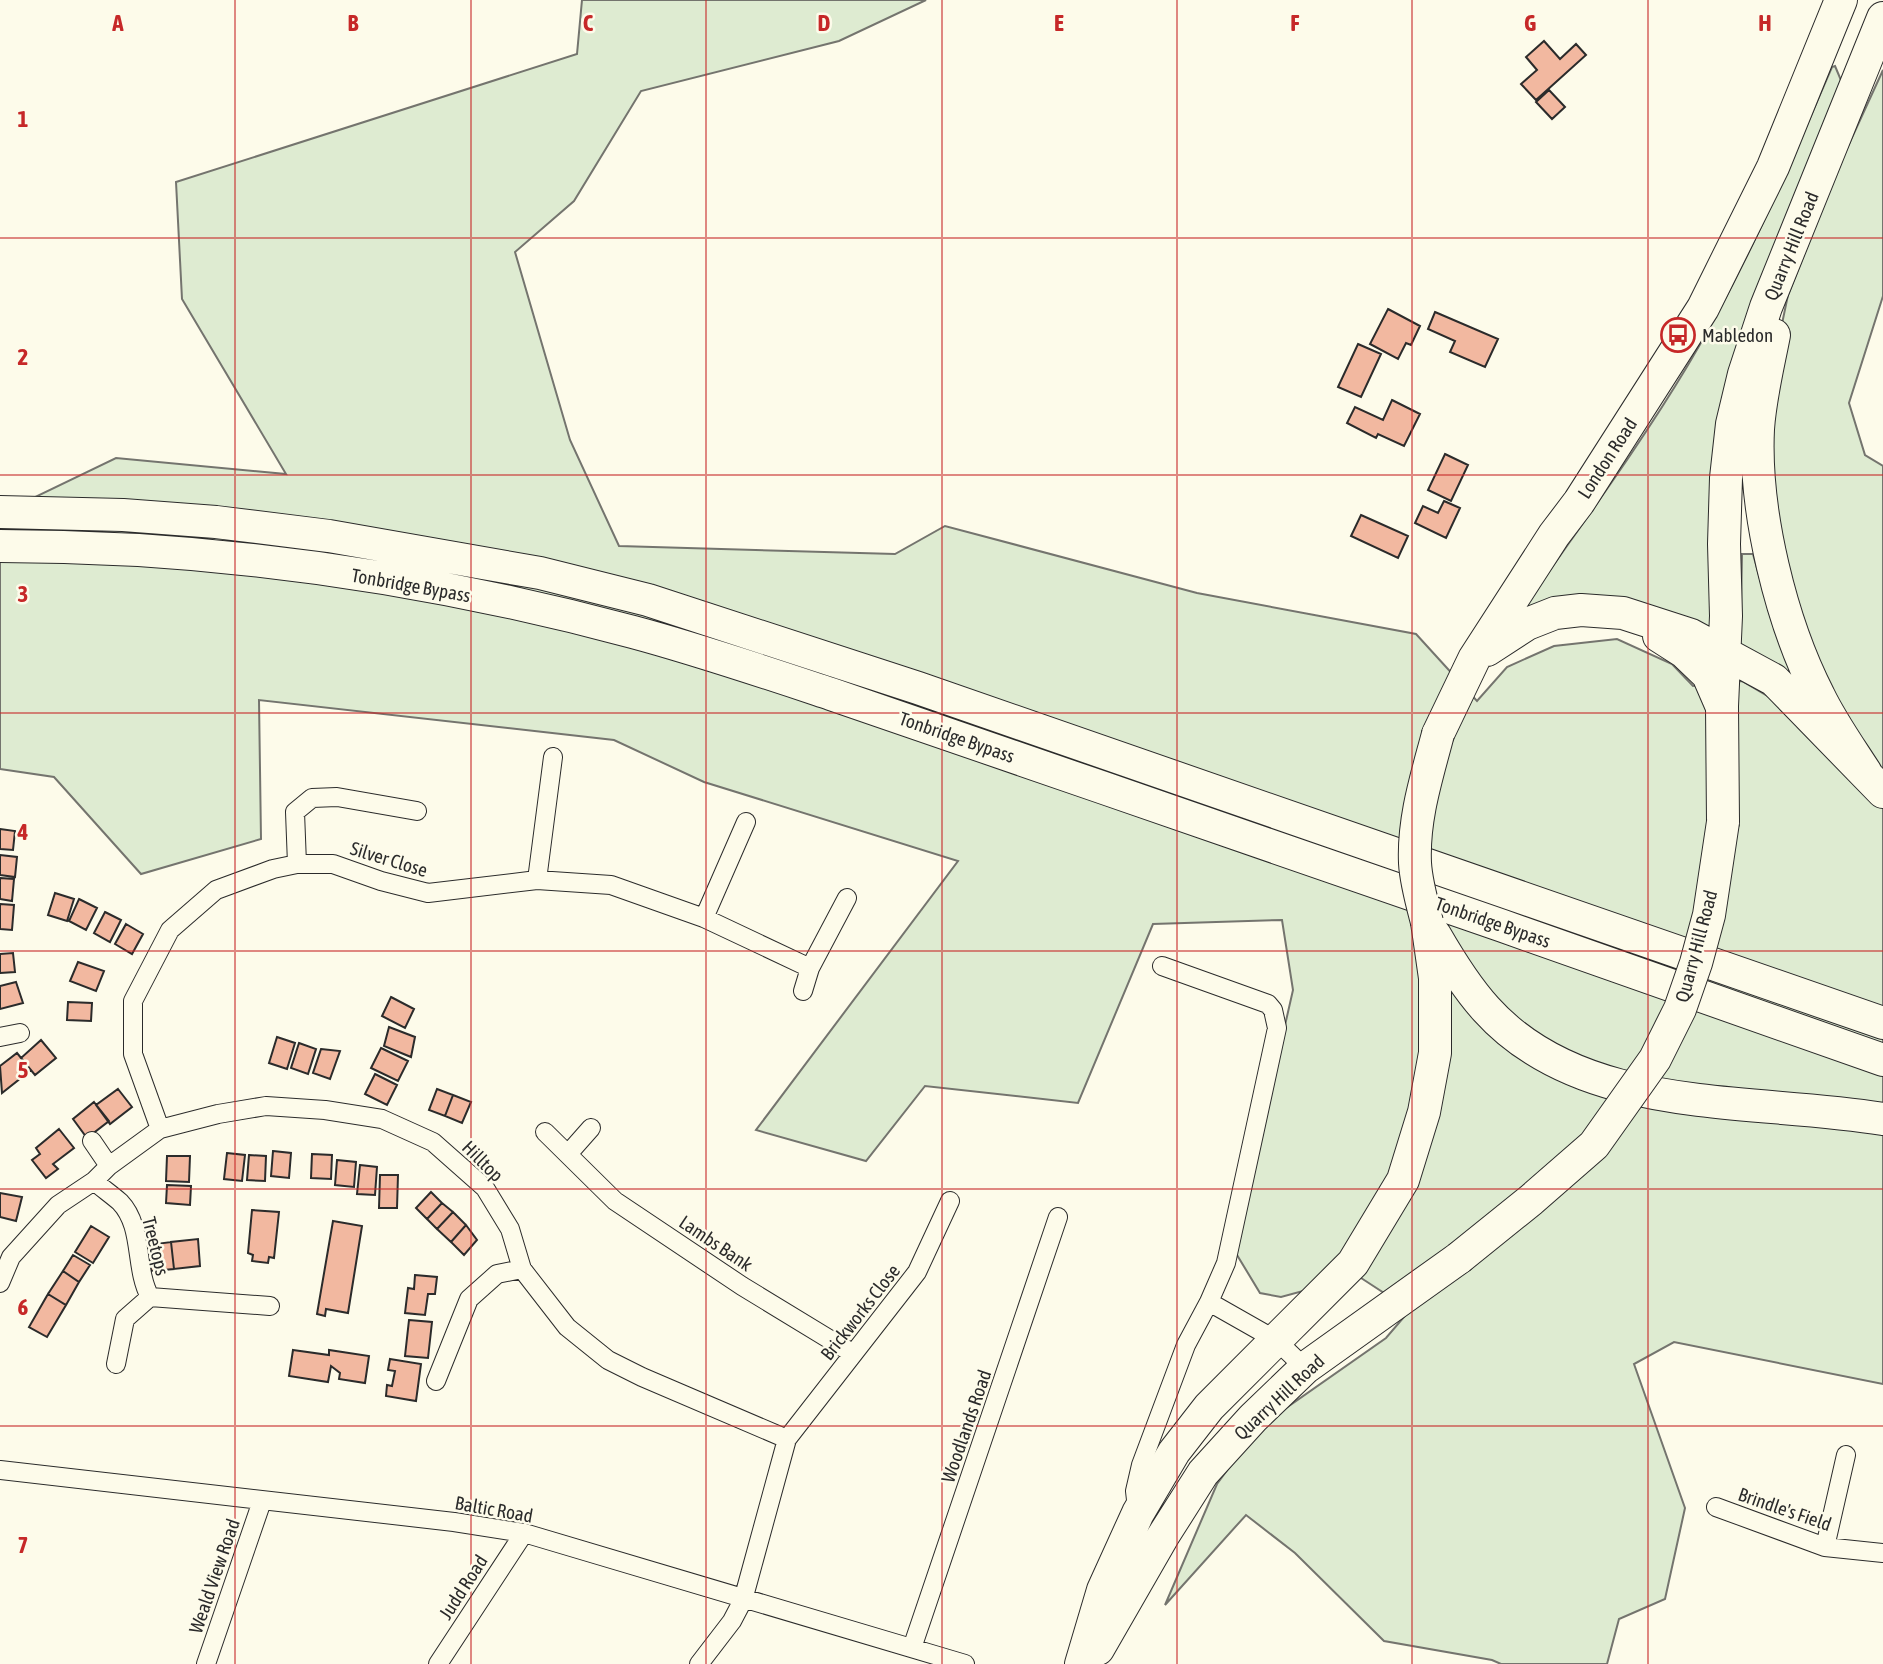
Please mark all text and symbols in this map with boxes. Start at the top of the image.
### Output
text: A [111,10,124,36]
text: B [348,10,359,36]
text: C [583,10,594,36]
text: D [818,10,831,36]
text: E [1054,10,1064,36]
text: F [1290,10,1300,36]
text: G [1524,10,1536,36]
text: H [1758,10,1772,36]
text: 1 [18,106,29,132]
street label: Quarry Hill Road [1759,189,1823,303]
bus stop icon: Mabledon [1659,316,1697,354]
place label: Mabledon [1702,324,1773,346]
text: 2 [18,344,28,370]
street label: London Road [1573,414,1641,502]
street label: Tonbridge Bypass [350,564,472,606]
text: 3 [18,581,28,607]
street label: Tonbridge Bypass [896,707,1018,767]
text: 4 [17,819,29,845]
street label: Silver Close [348,837,430,881]
street label: Quarry Hill Road [1670,888,1722,1004]
street label: Tonbridge Bypass [1432,892,1554,952]
text: 5 [18,1057,29,1083]
street label: Hilltop [458,1136,508,1186]
street label: Lambs Bank [675,1211,757,1276]
street label: Treetops [138,1214,174,1278]
street label: Brickworks Close [816,1260,904,1364]
text: 6 [18,1294,29,1320]
street label: Quarry Hill Road [1229,1350,1329,1444]
street label: Woodlands Road [936,1367,996,1485]
street label: Brindle's Field [1736,1483,1834,1535]
street label: Baltic Road [453,1491,535,1527]
street label: Weald View Road [184,1516,244,1636]
text: 7 [18,1532,28,1558]
street label: Judd Road [434,1551,492,1623]

